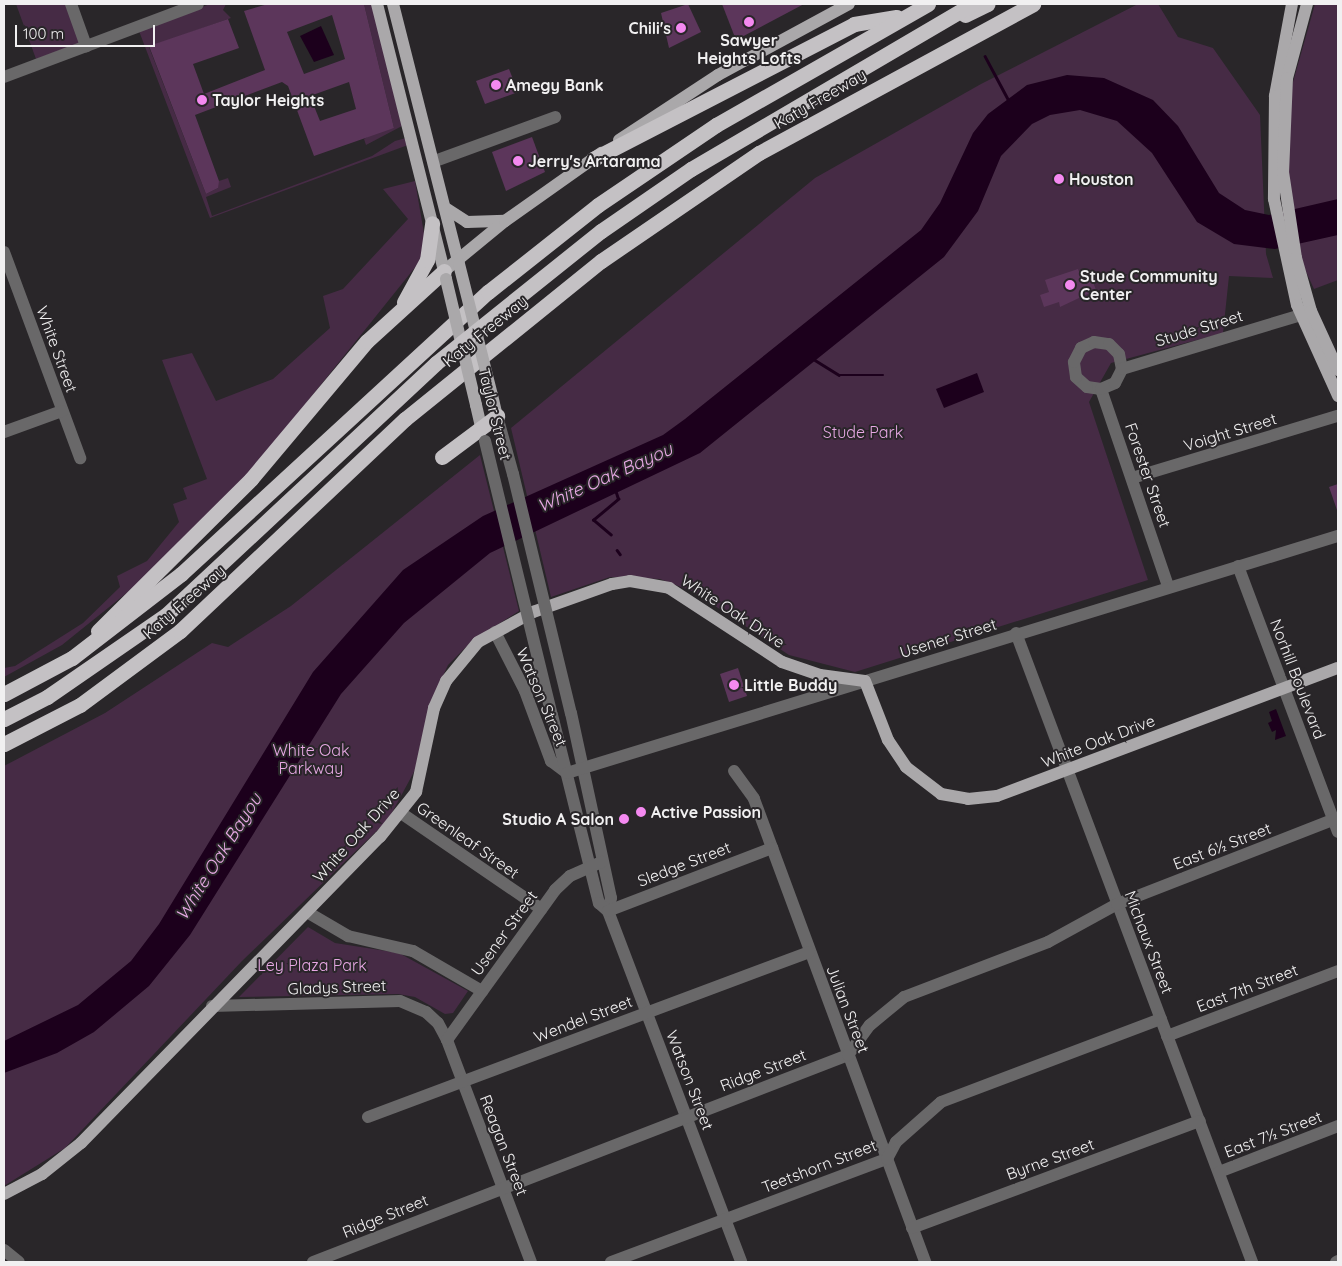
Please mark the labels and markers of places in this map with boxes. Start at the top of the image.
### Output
marker: Sawyer Heights Lofts [743,16,755,28]
place label: Chili's [629,18,671,38]
marker: Chili's [675,22,687,34]
place label: Sawyer Heights Lofts [697,30,801,68]
place label: Amegy Bank [506,75,604,95]
marker: Amegy Bank [490,79,502,91]
place label: Taylor Heights [212,90,324,110]
marker: Taylor Heights [196,94,208,106]
place label: Jerry's Artarama [528,151,660,171]
marker: Jerry's Artarama [512,155,524,167]
place label: Houston [1069,169,1134,189]
marker: Houston [1053,173,1065,185]
place label: Stude Community Center [1080,266,1218,304]
marker: Stude Community Center [1064,279,1076,291]
place label: Little Buddy [744,675,837,695]
marker: Little Buddy [728,679,740,691]
place label: Active Passion [651,802,761,822]
marker: Active Passion [635,806,647,818]
place label: Studio A Salon [502,809,614,829]
marker: Studio A Salon [618,813,630,825]

